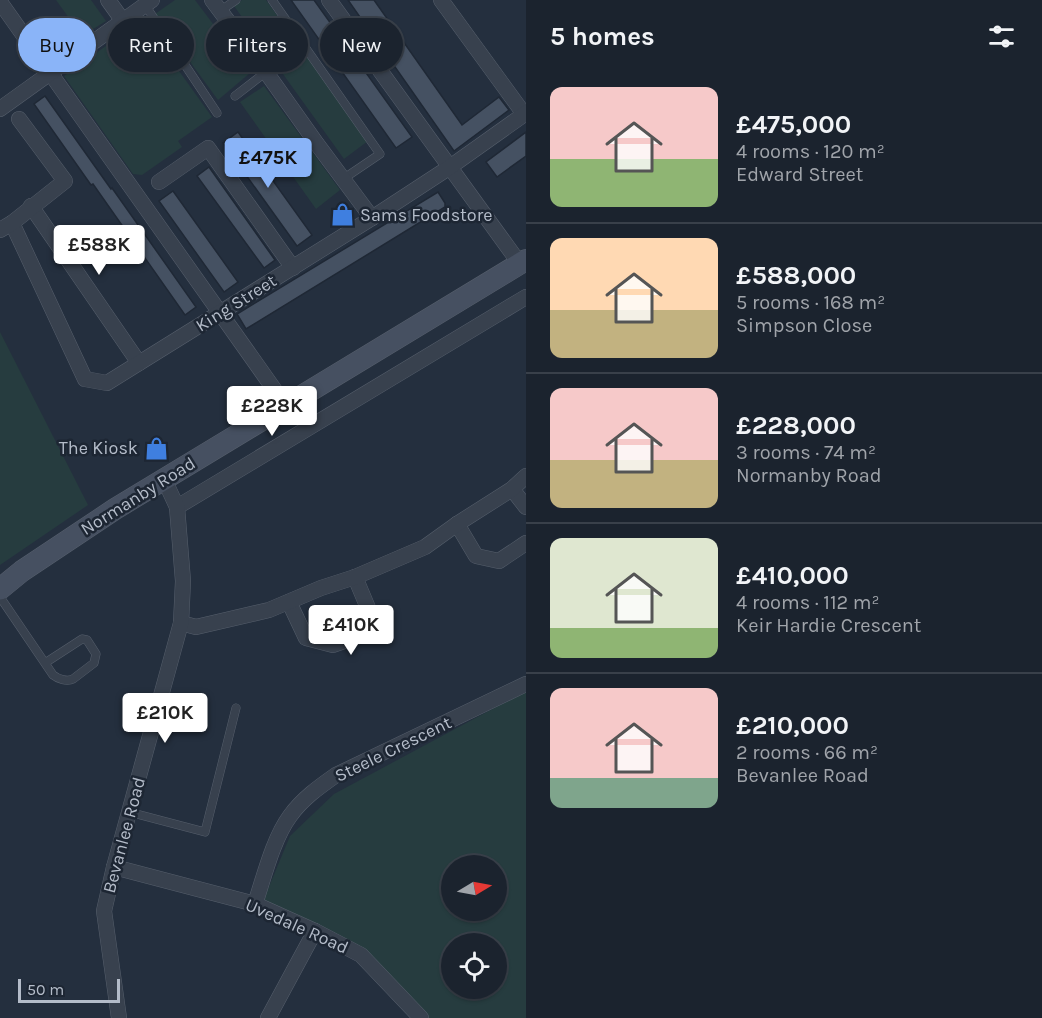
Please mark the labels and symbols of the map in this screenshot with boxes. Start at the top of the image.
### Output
pin: £475K [226,138,310,189]
shop icon: Sams Foodstore [329,202,355,228]
place label: Sams Foodstore [360,204,492,226]
pin: £588K [57,225,141,276]
street label: King Street [192,269,281,336]
pin: £228K [230,386,314,437]
shop icon: The Kiosk [143,435,169,461]
place label: The Kiosk [59,437,138,459]
street label: Normanby Road [77,452,199,540]
pin: £410K [309,605,393,656]
pin: £210K [123,693,207,744]
street label: Steele Crescent [331,711,455,787]
street label: Bevanlee Road [98,774,150,896]
north arrow [441,855,507,921]
street label: Uvedale Road [242,893,352,959]
scale bar [18,976,120,1004]

